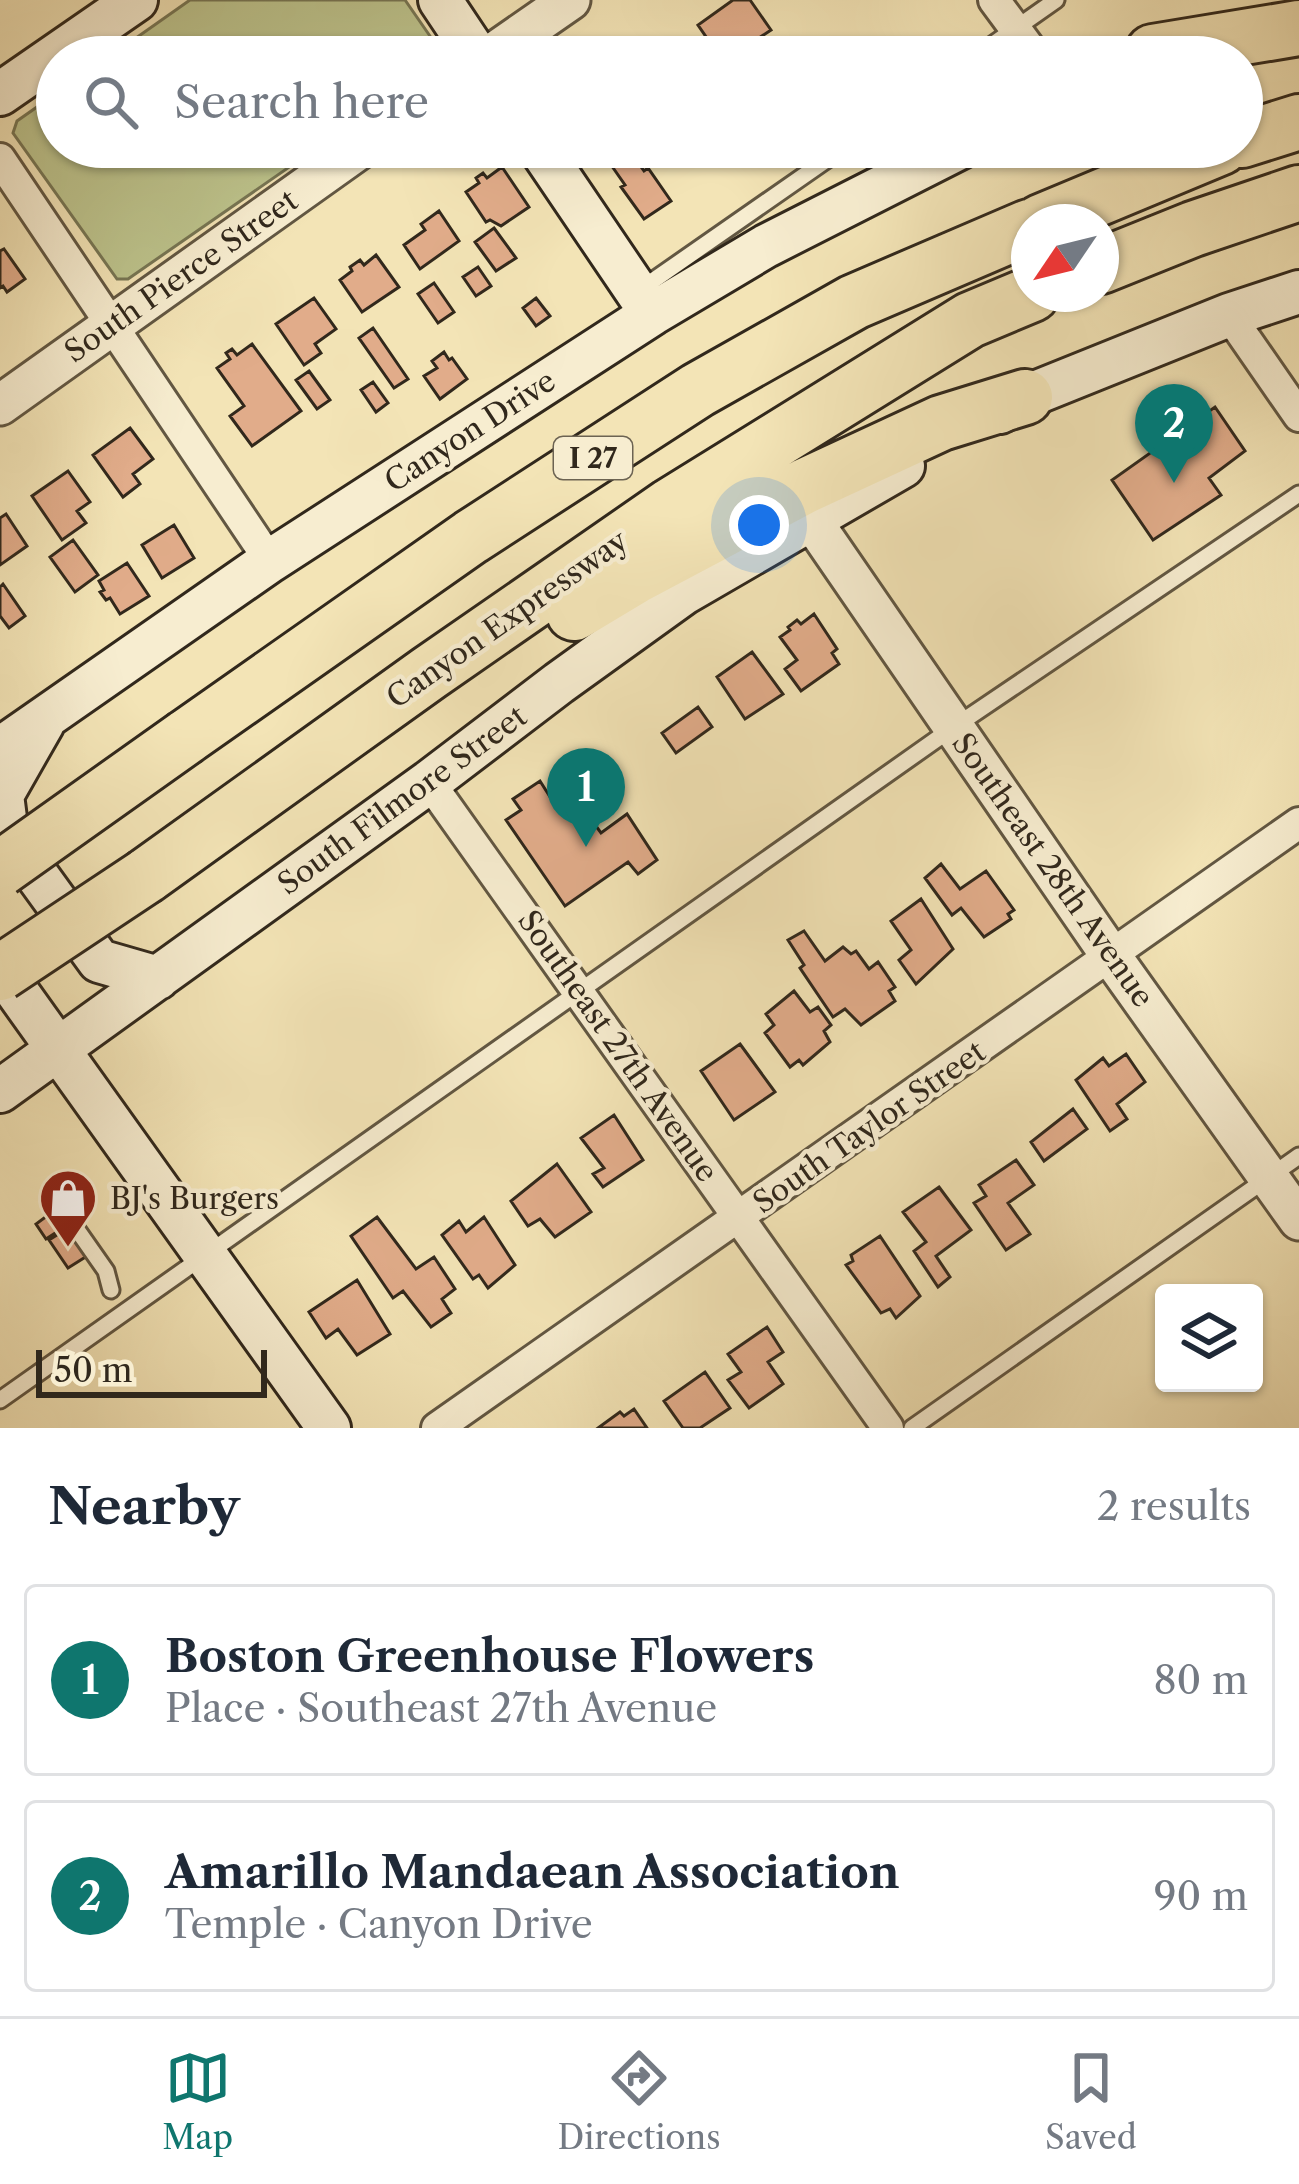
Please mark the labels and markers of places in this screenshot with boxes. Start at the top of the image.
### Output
pin: 2 [1135,384,1213,483]
pin: 1 [547,748,625,847]
shop icon: BJ's Burgers [37,1167,99,1249]
place label: BJ's Burgers [110,1180,279,1217]

